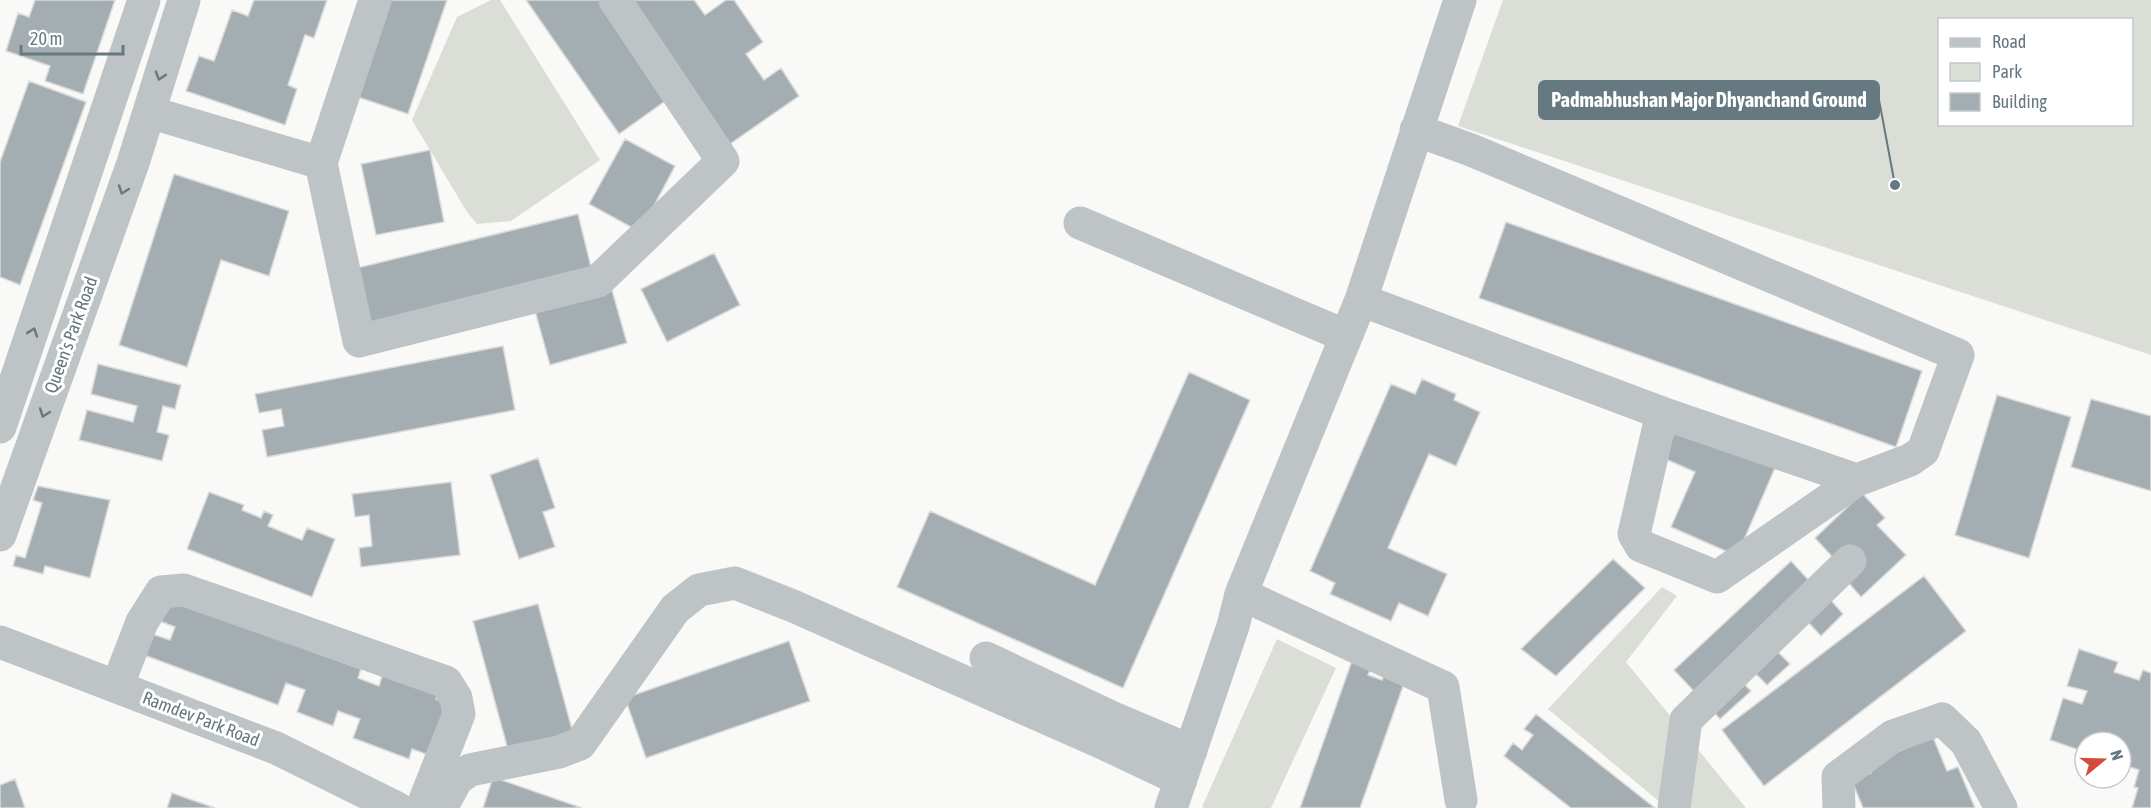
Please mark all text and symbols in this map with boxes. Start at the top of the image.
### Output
scale bar [21,18,123,56]
legend [1938,18,2133,126]
text: 20 m [30,28,62,49]
text: Road [1992,31,2026,52]
text: Park [1992,61,2022,82]
one-way arrow [155,70,167,81]
callout: Padmabhushan Major Dhyanchand Ground [1539,81,1879,119]
text: Padmabhushan Major Dhyanchand Ground [1551,88,1867,111]
text: Building [1992,91,2047,112]
one-way arrow [118,184,131,195]
street label: Queen's Park Road [40,274,101,396]
one-way arrow [26,327,39,338]
one-way arrow [38,408,51,418]
street label: Ramdev Park Road [140,687,263,750]
north arrow [2073,730,2133,790]
text: N [2107,748,2127,763]

